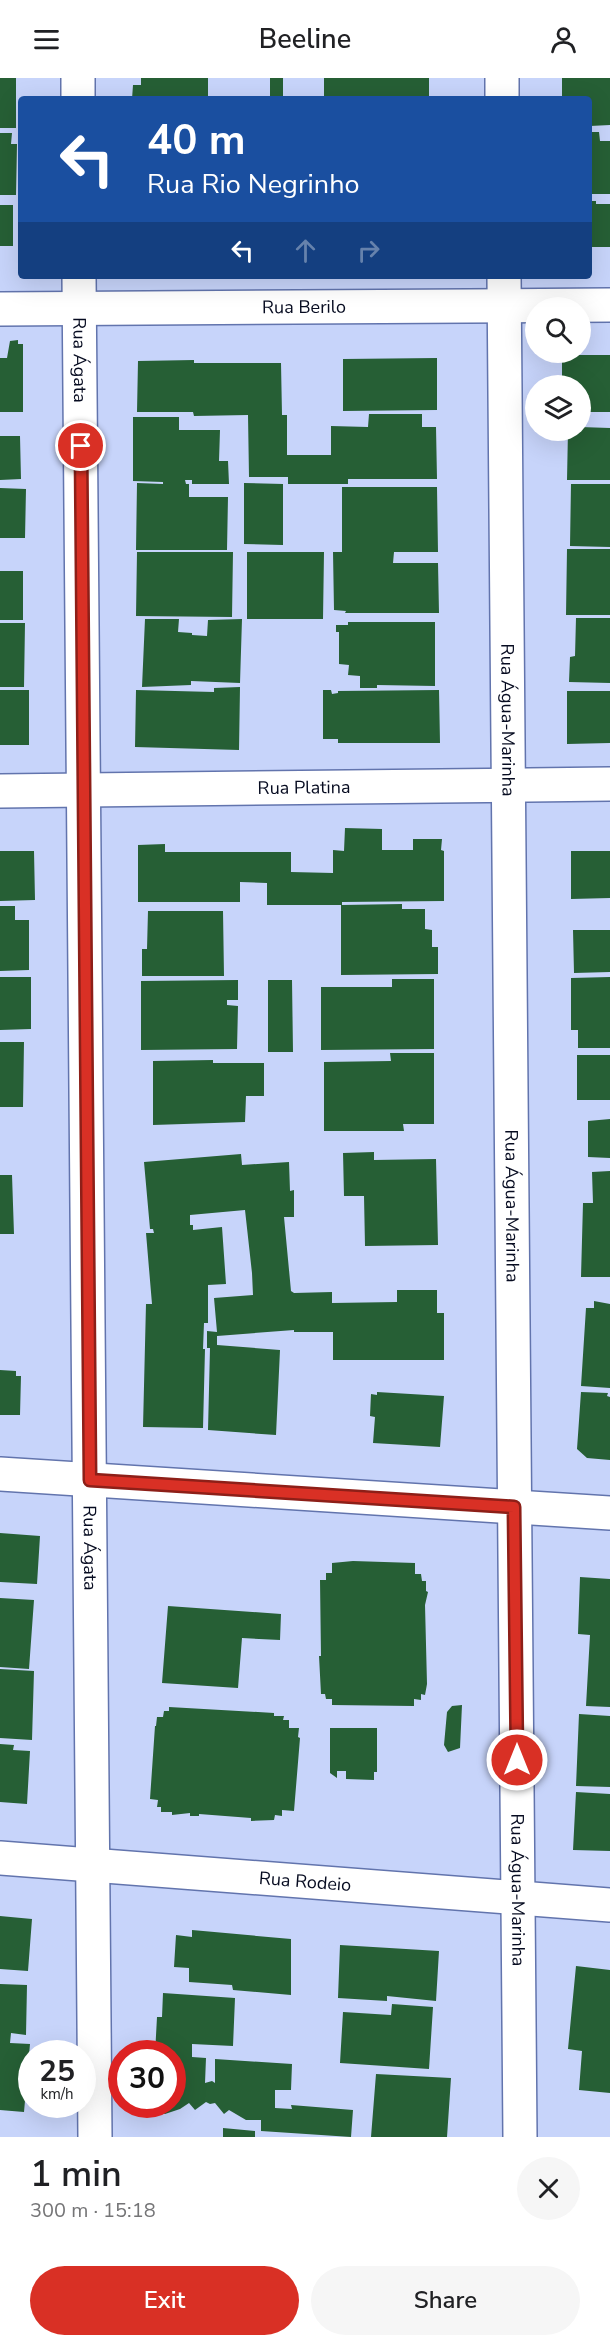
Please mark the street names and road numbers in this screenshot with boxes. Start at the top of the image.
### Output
street label: Rua Berilo [262,295,346,319]
street label: Rua Ágata [67,317,92,403]
street label: Rua Água-Marinha [495,643,520,797]
street label: Rua Platina [257,775,351,800]
street label: Rua Água-Marinha [499,1129,525,1282]
street label: Rua Ágata [78,1505,102,1591]
street label: Rua Água-Marinha [505,1813,531,1966]
street label: Rua Rodeio [258,1866,352,1897]

